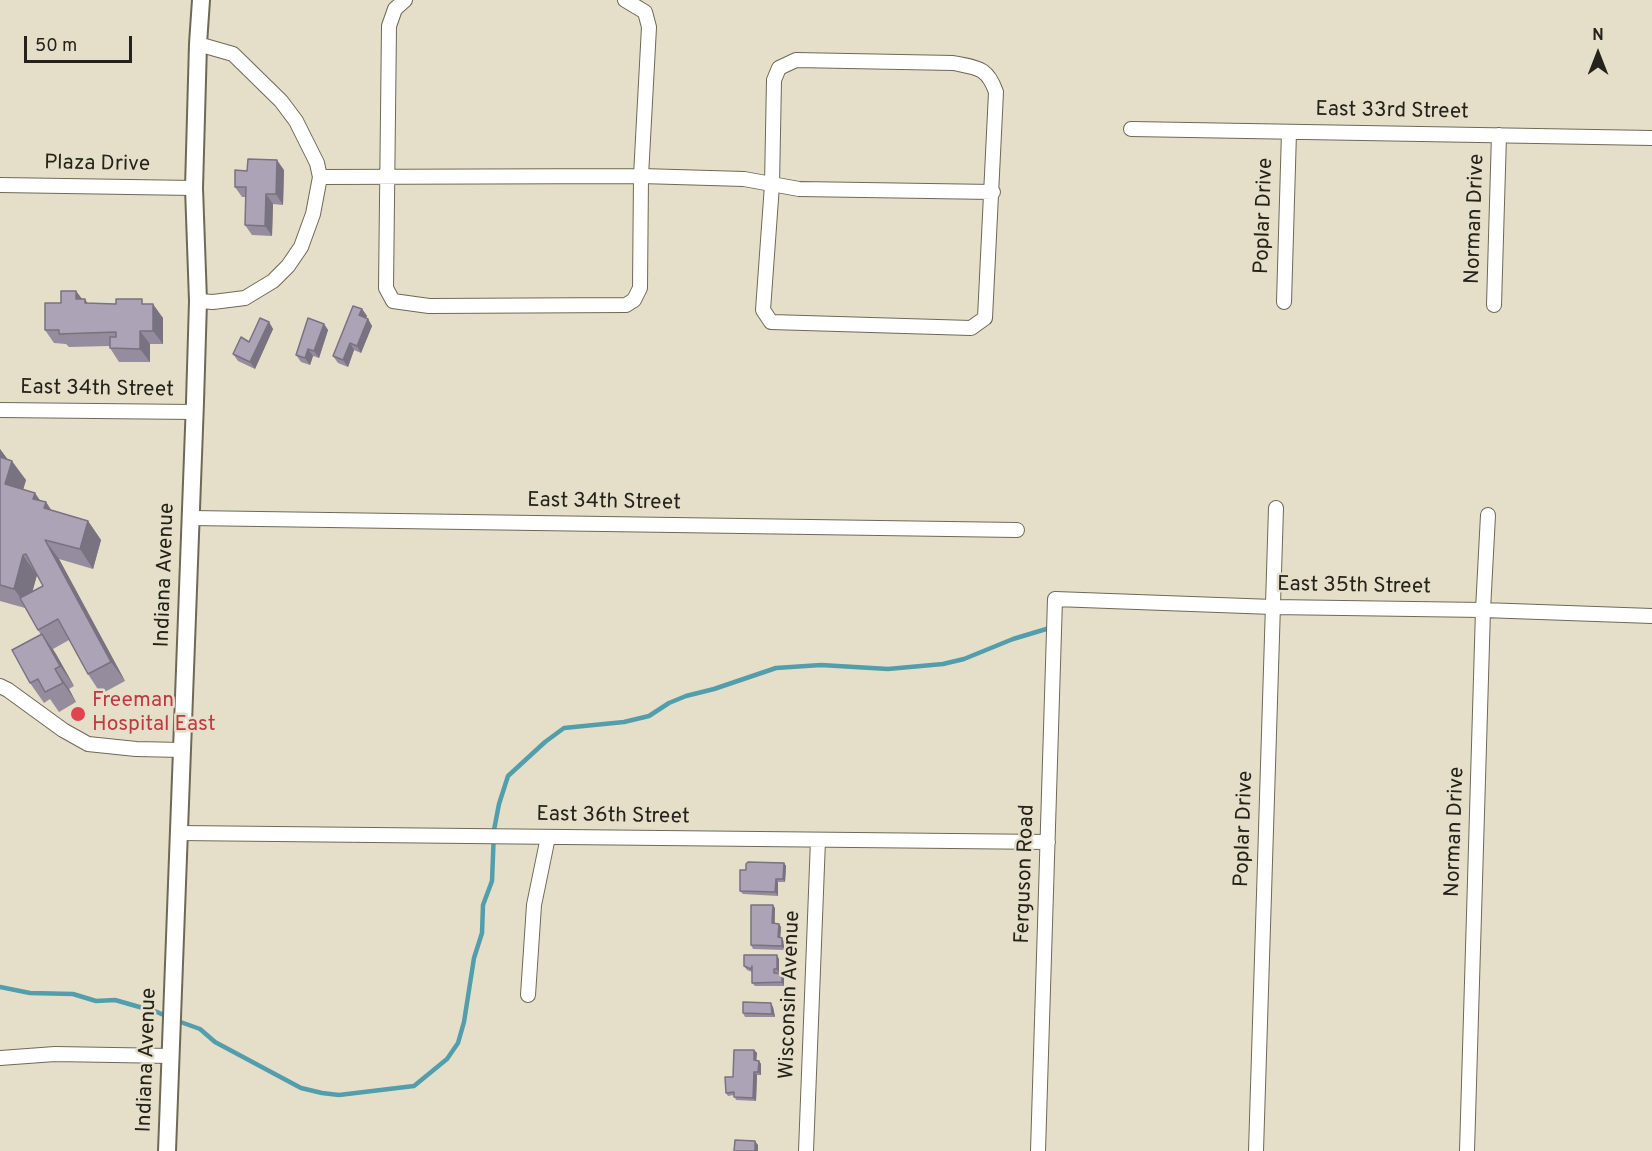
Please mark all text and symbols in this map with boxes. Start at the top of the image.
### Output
scale bar [27,24,135,62]
north arrow [1568,24,1628,84]
text: N [1592,26,1604,46]
text: 50 m [35,35,77,58]
street label: East 33rd Street [1315,98,1469,126]
street label: Plaza Drive [44,151,150,179]
street label: Norman Drive [1461,153,1491,285]
street label: Poplar Drive [1250,157,1280,275]
street label: East 34th Street [20,376,174,404]
street label: East 34th Street [527,489,681,517]
street label: Indiana Avenue [151,502,181,648]
street label: East 35th Street [1277,573,1431,601]
place label: Freeman Hospital East [92,689,216,739]
marker: Freeman Hospital East [69,705,87,723]
street label: Norman Drive [1441,766,1471,898]
street label: Poplar Drive [1230,770,1260,888]
street label: East 36th Street [536,803,690,831]
street label: Ferguson Road [1011,804,1041,944]
street label: Wisconsin Avenue [775,910,807,1080]
street label: Indiana Avenue [133,987,163,1133]

